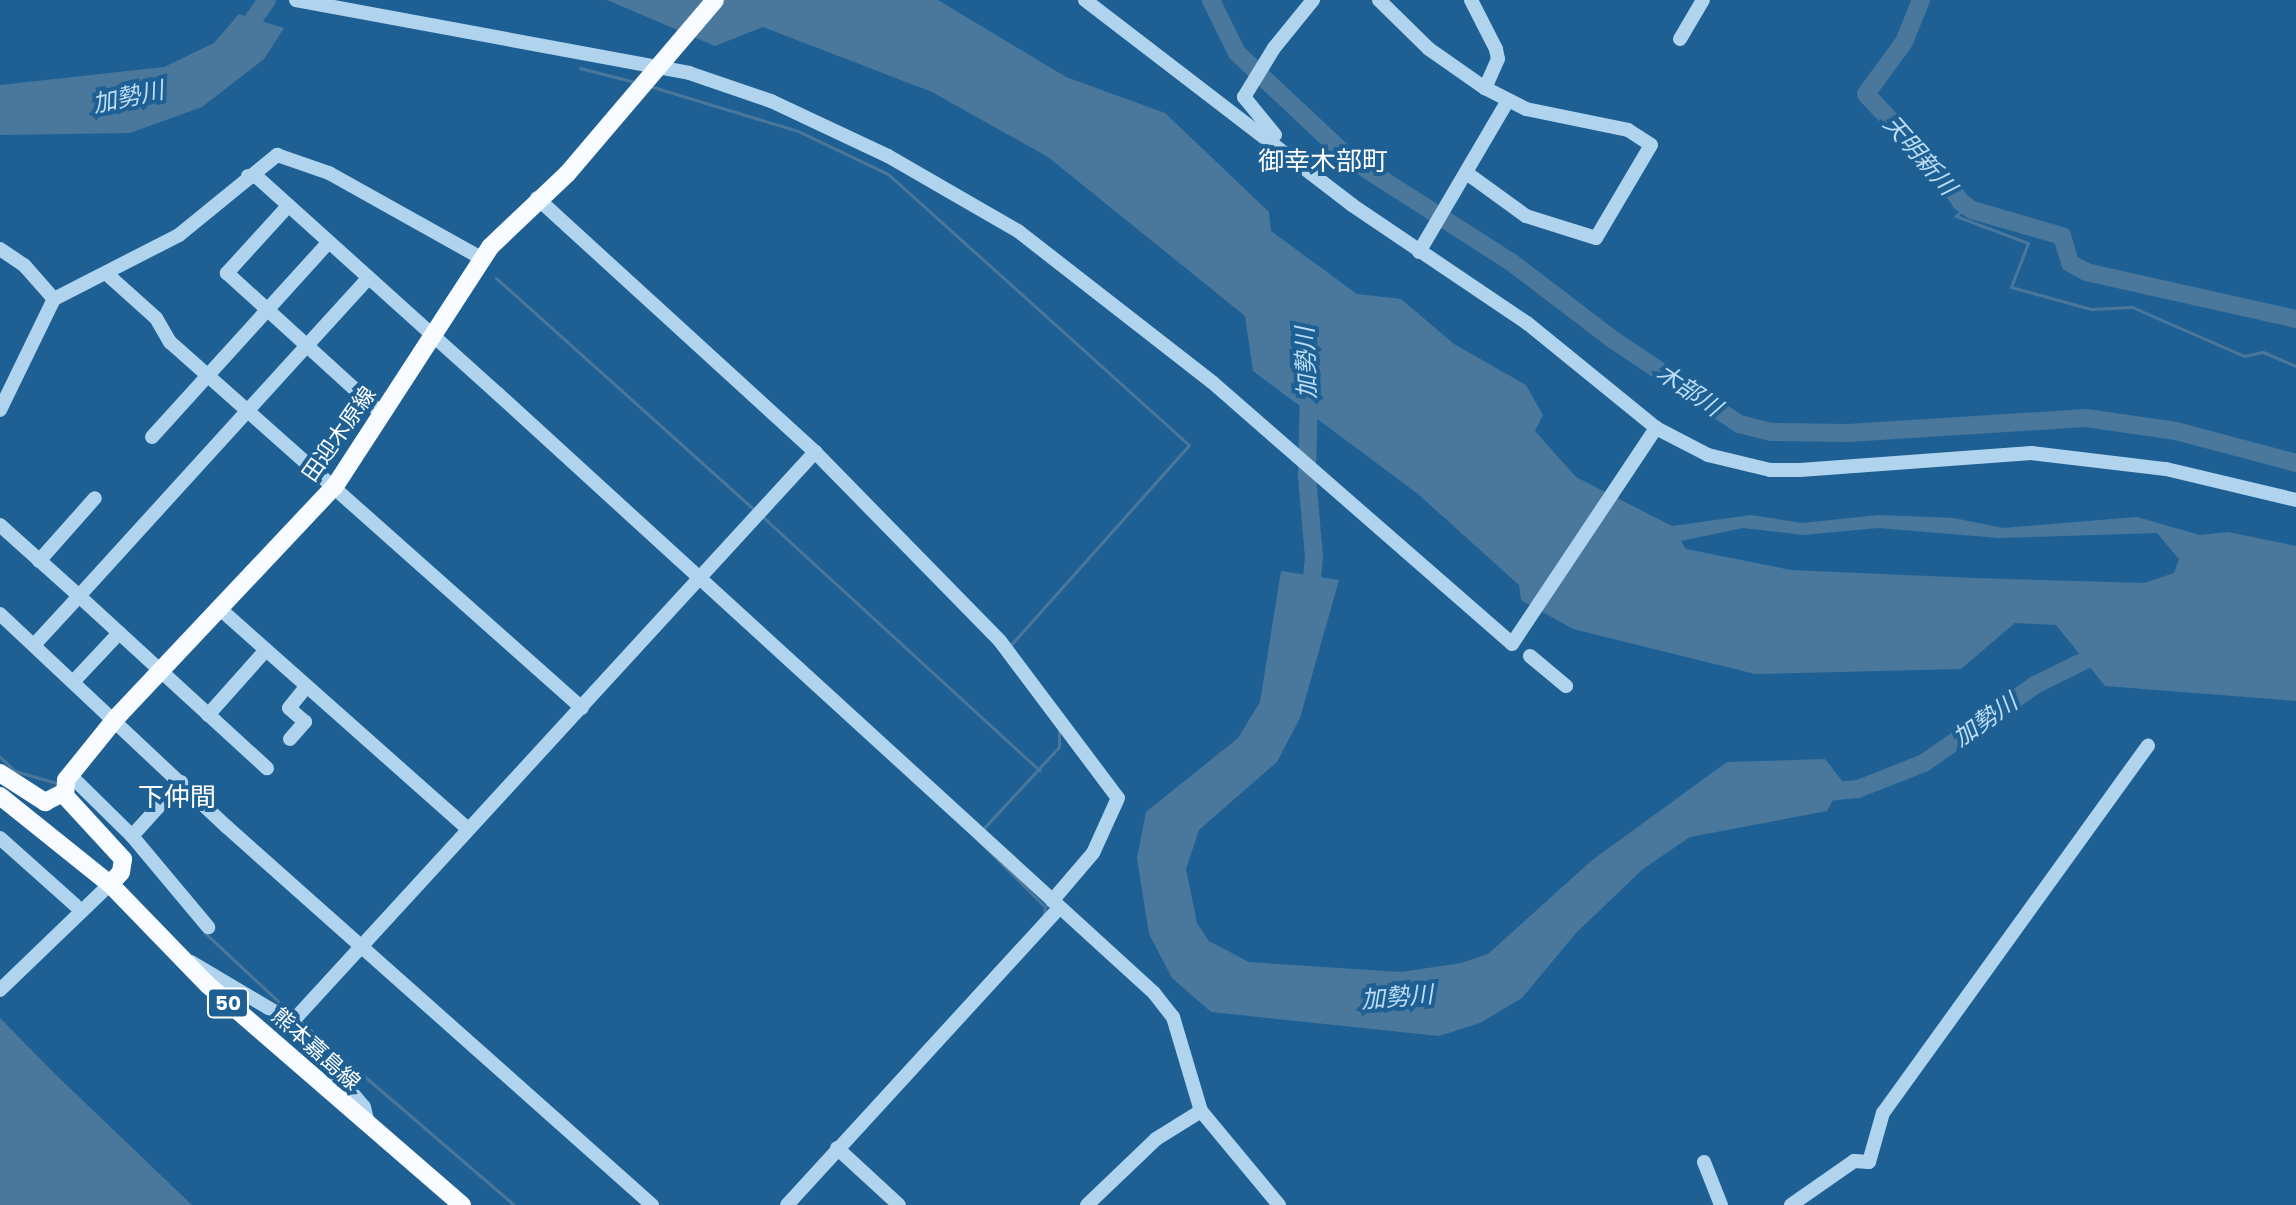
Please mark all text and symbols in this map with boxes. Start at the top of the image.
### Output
water label: 加勢川 [90,75,166,119]
water label: 天明新川 [1878,109,1962,201]
district label: 御幸木部町 [1258,146,1388,178]
water label: 加勢川 [1290,327,1322,399]
water label: 木部川 [1651,358,1727,422]
street label: 田迎木原線 [297,381,381,487]
water label: 加勢川 [1947,688,2023,752]
district label: 下仲間 [138,782,216,814]
water label: 加勢川 [1360,980,1434,1014]
road number: 50 [206,987,250,1019]
street label: 熊本嘉島線 [266,1002,366,1096]

